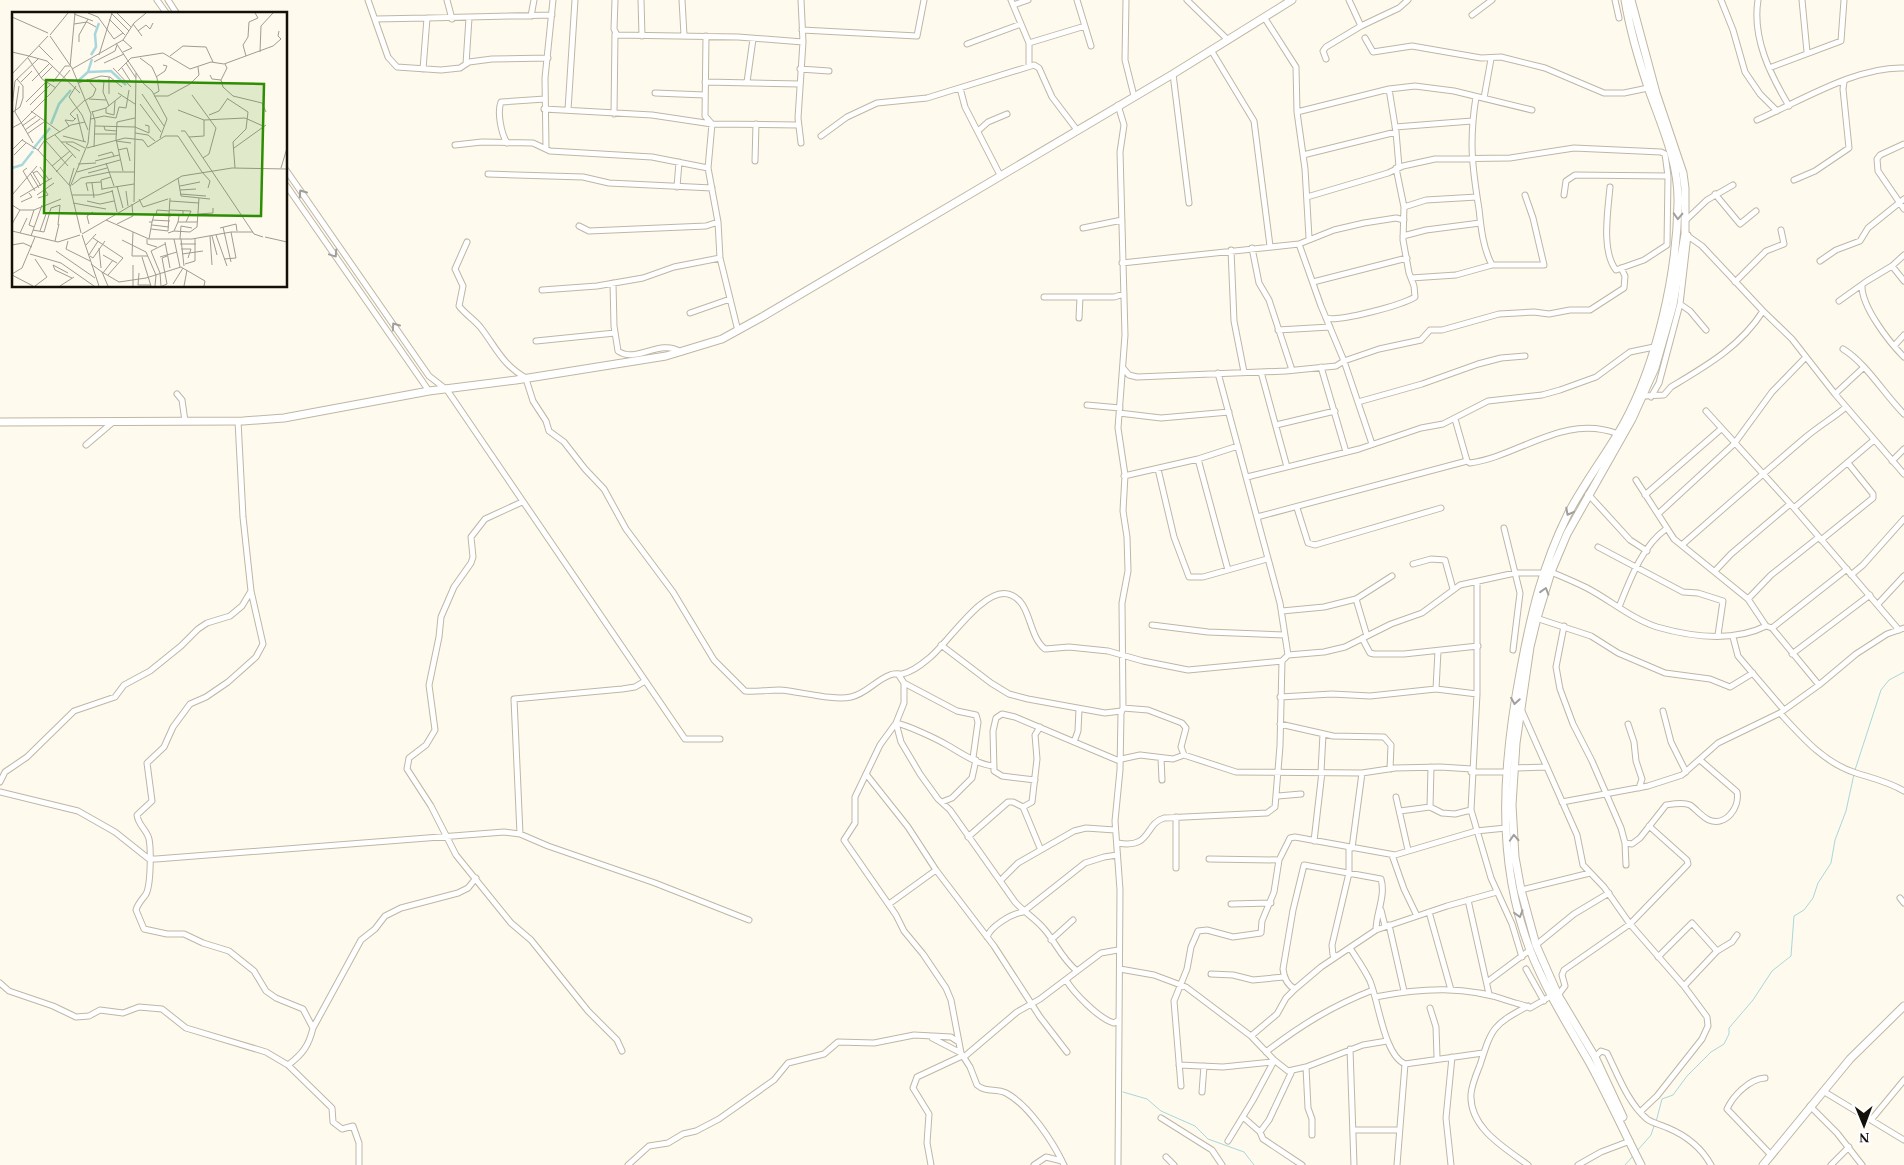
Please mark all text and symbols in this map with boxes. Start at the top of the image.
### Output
inset map [12,12,288,288]
one-way arrow [299,189,308,198]
one-way arrow [1673,212,1683,220]
one-way arrow [327,249,337,258]
one-way arrow [392,322,401,332]
one-way arrow [1566,507,1576,516]
one-way arrow [1540,587,1550,596]
one-way arrow [1510,696,1520,705]
one-way arrow [1509,833,1520,841]
one-way arrow [1514,909,1524,917]
north arrow [1839,1100,1889,1150]
text: N [1859,1130,1869,1145]

